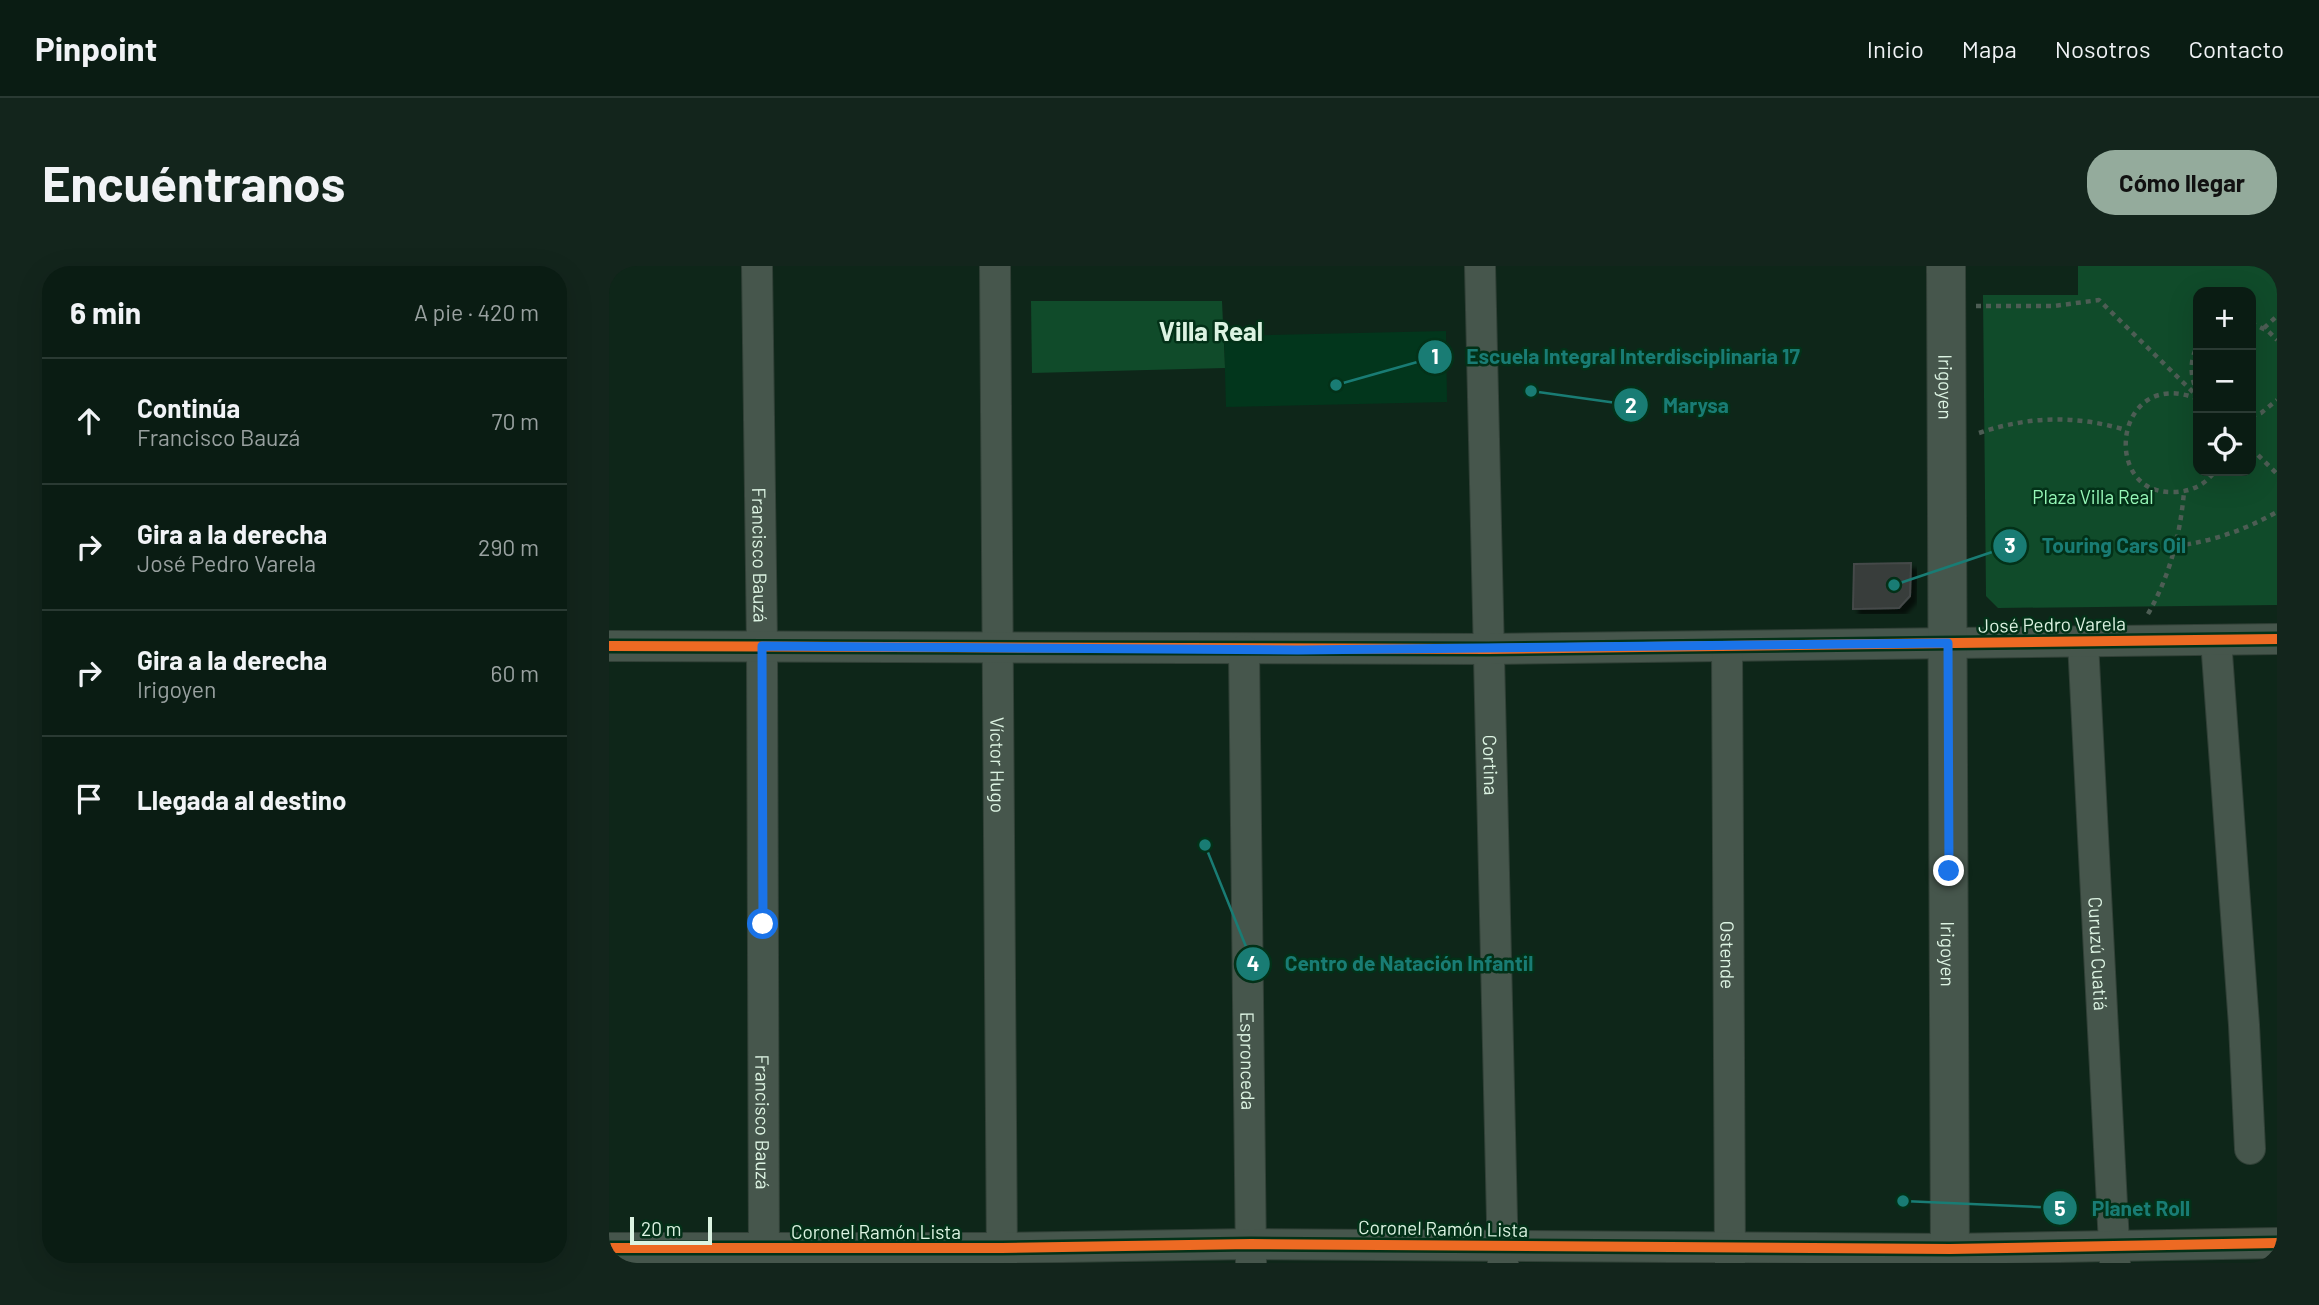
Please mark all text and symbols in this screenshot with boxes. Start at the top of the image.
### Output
text: Pinpoint [35,28,157,68]
text: Inicio [1867,34,1924,63]
text: Mapa [1962,34,2017,63]
text: Nosotros [2055,34,2151,63]
text: Contacto [2189,34,2284,63]
button: Cómo llegar [2087,150,2277,215]
text: Encuéntranos [42,153,345,212]
map controls [2193,287,2256,476]
button: + [2193,287,2256,350]
text: 6 min [70,294,141,330]
text: A pie · 420 m [414,298,539,326]
district label: Villa Real [1159,315,1263,346]
callout: Escuela Integral Interdisciplinaria 17 [1417,336,1814,378]
text: 1 [1431,343,1439,368]
text: Escuela Integral Interdisciplinaria 17 [1466,343,1800,368]
button: − [2193,350,2256,413]
street label: Irigoyen [1935,354,1958,420]
callout: Marysa [1614,384,1743,426]
text: Continúa [137,392,240,423]
text: 2 [1625,392,1637,417]
text: Marysa [1663,392,1729,417]
icon: ahead [70,402,108,440]
text: 70 m [492,407,539,435]
button: locate [2193,413,2256,476]
text: Francisco Bauzá [137,423,300,451]
park label: Plaza Villa Real [2032,485,2154,508]
street label: Francisco Bauzá [748,487,773,623]
text: Gira a la derecha [137,518,327,549]
callout: Touring Cars Oil [1993,525,2200,567]
icon: right [70,528,108,566]
text: 3 [2004,532,2016,557]
text: Touring Cars Oil [2042,532,2186,557]
text: 290 m [478,533,539,561]
text: José Pedro Varela [137,549,316,577]
street label: José Pedro Varela [1978,611,2126,637]
text: Gira a la derecha [137,644,327,675]
icon: right [70,654,108,692]
text: 60 m [491,659,539,687]
text: Irigoyen [137,675,216,703]
street label: Víctor Hugo [987,717,1010,813]
street label: Cortina [1479,734,1504,796]
icon: arrive [70,780,108,818]
text: Llegada al destino [137,784,346,815]
route end [1933,855,1964,886]
street label: Curuzú Cuatiá [2085,896,2113,1011]
route start [747,908,778,939]
street label: Ostende [1717,921,1740,989]
street label: Irigoyen [1937,921,1960,987]
callout: Centro de Natación Infantil [1236,943,1547,985]
text: 4 [1247,950,1259,975]
text: Centro de Natación Infantil [1285,950,1533,975]
street label: Espronceda [1237,1012,1261,1110]
street label: Francisco Bauzá [752,1054,775,1190]
callout: Planet Roll [2042,1187,2204,1229]
text: 5 [2054,1195,2066,1220]
text: Planet Roll [2092,1195,2190,1220]
scale bar [630,1214,712,1246]
street label: Coronel Ramón Lista [1358,1215,1528,1241]
text: 20 m [641,1217,681,1240]
street label: Coronel Ramón Lista [791,1220,961,1243]

